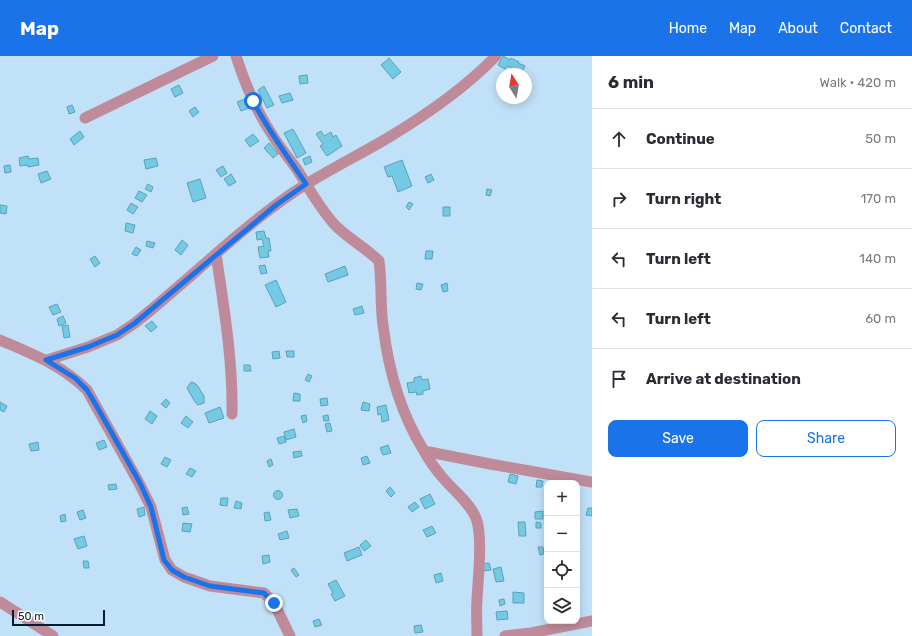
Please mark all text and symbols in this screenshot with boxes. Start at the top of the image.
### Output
text: Map [20,17,59,40]
text: Home [669,20,707,37]
text: Map [729,20,756,37]
text: About [778,20,818,37]
text: Contact [840,20,892,37]
north arrow [496,68,532,104]
text: 6 min [608,72,654,92]
text: Walk · 420 m [820,75,896,90]
route start [244,92,262,110]
icon: ahead [608,128,630,150]
text: Continue [646,130,715,148]
text: 50 m [865,131,896,146]
icon: right [608,188,630,210]
text: Turn right [646,190,721,208]
text: 170 m [861,191,896,206]
icon: left [608,248,630,270]
text: Turn left [646,250,711,268]
text: 140 m [859,251,896,266]
icon: left [608,308,630,330]
text: Turn left [646,310,711,328]
text: 60 m [865,311,896,326]
icon: arrive [608,368,630,390]
text: Arrive at destination [646,370,801,388]
button: Save [608,420,748,457]
button: Share [756,420,896,457]
map controls [544,480,580,624]
button: + [544,480,580,516]
button: − [544,516,580,552]
button: locate [544,552,580,588]
button: layers [544,588,580,624]
route end [265,594,283,612]
scale bar [12,608,105,627]
text: 50 m [18,610,44,623]

